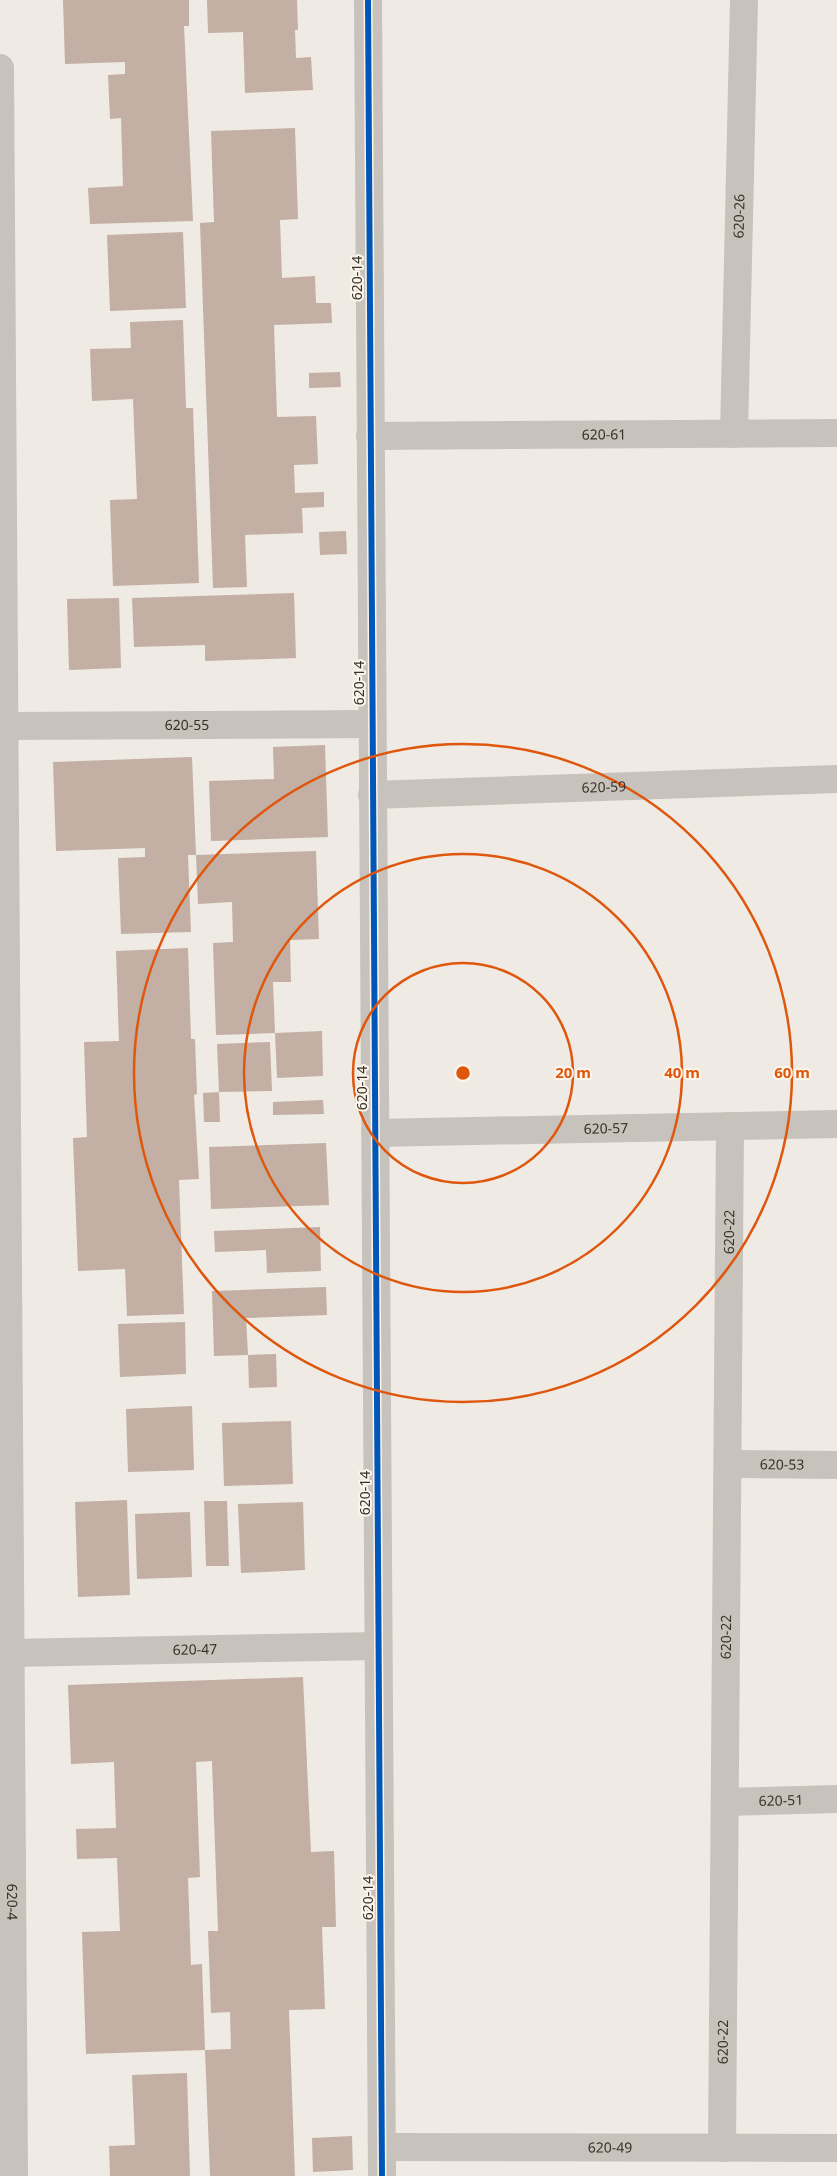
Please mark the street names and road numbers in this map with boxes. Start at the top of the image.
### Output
street label: 620-26 [729,194,749,239]
street label: 620-14 [347,256,366,300]
street label: 620-61 [582,424,626,444]
street label: 620-14 [349,661,368,705]
street label: 620-55 [165,715,209,734]
street label: 620-59 [581,776,626,797]
street label: 620-14 [352,1066,371,1110]
street label: 620-57 [583,1118,628,1138]
street label: 620-22 [719,1210,738,1254]
street label: 620-53 [760,1454,804,1474]
street label: 620-14 [355,1471,374,1515]
street label: 620-22 [716,1615,735,1659]
street label: 620-47 [172,1639,217,1659]
street label: 620-51 [758,1790,804,1810]
street label: 620-14 [358,1876,377,1920]
street label: 620-4 [3,1884,22,1920]
street label: 620-22 [713,2020,732,2064]
street label: 620-49 [588,2137,632,2157]

